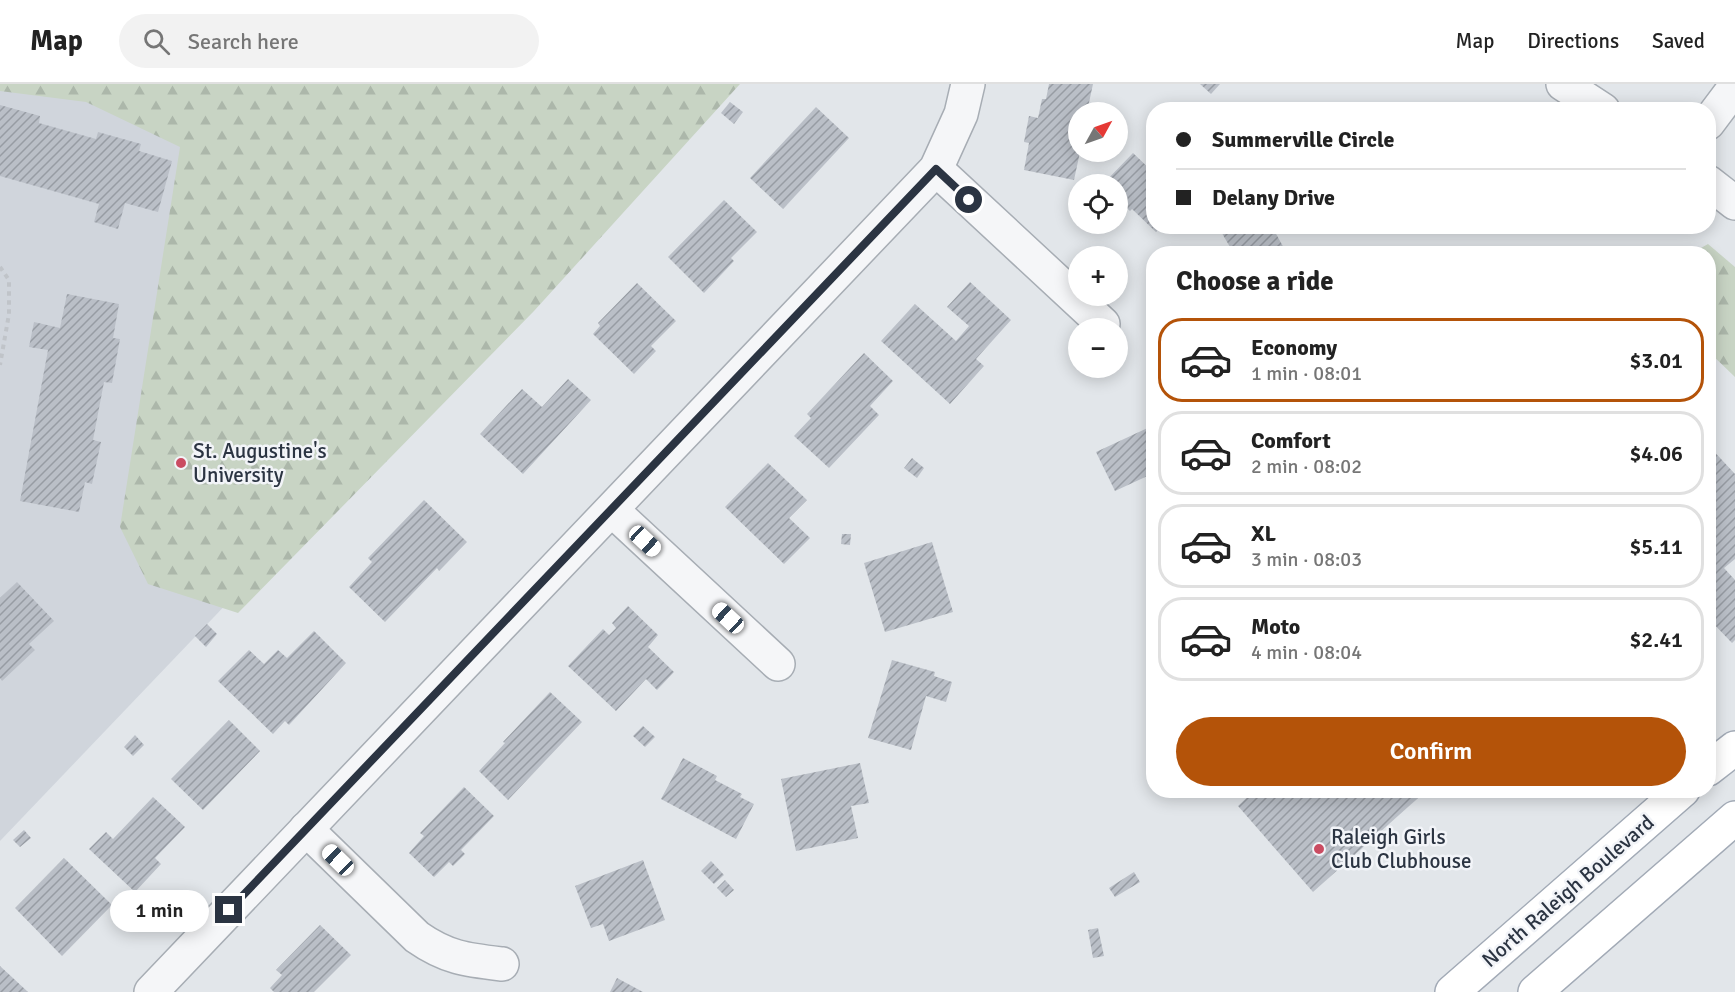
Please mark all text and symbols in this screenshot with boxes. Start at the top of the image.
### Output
search box [119,14,539,68]
text: Map [30,24,83,58]
icon: search [140,25,173,58]
text: Search here [188,28,299,55]
text: Map [1456,28,1494,54]
text: Directions [1527,28,1619,54]
text: Saved [1652,28,1705,54]
north arrow [1068,102,1128,162]
map controls [1068,102,1128,378]
text: Summerville Circle [1212,126,1395,153]
button: locate [1068,174,1128,234]
text: Delany Drive [1212,184,1335,211]
route start [955,186,982,213]
button: + [1068,246,1128,306]
text: Choose a ride [1176,265,1334,298]
button: − [1068,318,1128,378]
icon: car [1179,333,1233,387]
text: Economy [1251,334,1337,361]
text: $3.01 [1629,347,1683,374]
text: 1 min · 08:01 [1251,361,1362,386]
icon: car [1179,426,1233,480]
text: Comfort [1251,427,1331,454]
place label: St. Augustine's University [193,438,327,488]
text: $4.06 [1629,440,1683,467]
text: 2 min · 08:02 [1251,454,1362,479]
marker: St. Augustine's University [174,456,188,470]
icon: car [1179,519,1233,573]
text: XL [1251,520,1276,547]
car [626,522,664,560]
text: $5.11 [1629,533,1683,560]
text: 3 min · 08:03 [1251,547,1362,572]
car [709,599,747,637]
icon: car [1179,612,1233,666]
text: Moto [1251,613,1300,640]
text: $2.41 [1629,626,1683,653]
text: 4 min · 08:04 [1251,640,1362,665]
button: Confirm [1176,717,1686,786]
street label: North Raleigh Boulevard [1477,809,1659,973]
place label: Raleigh Girls Club Clubhouse [1331,824,1472,874]
car [319,841,357,879]
marker: Raleigh Girls Club Clubhouse [1312,842,1326,856]
callout: 1 min [109,889,208,931]
route end [215,896,242,923]
text: 1 min [136,898,183,923]

